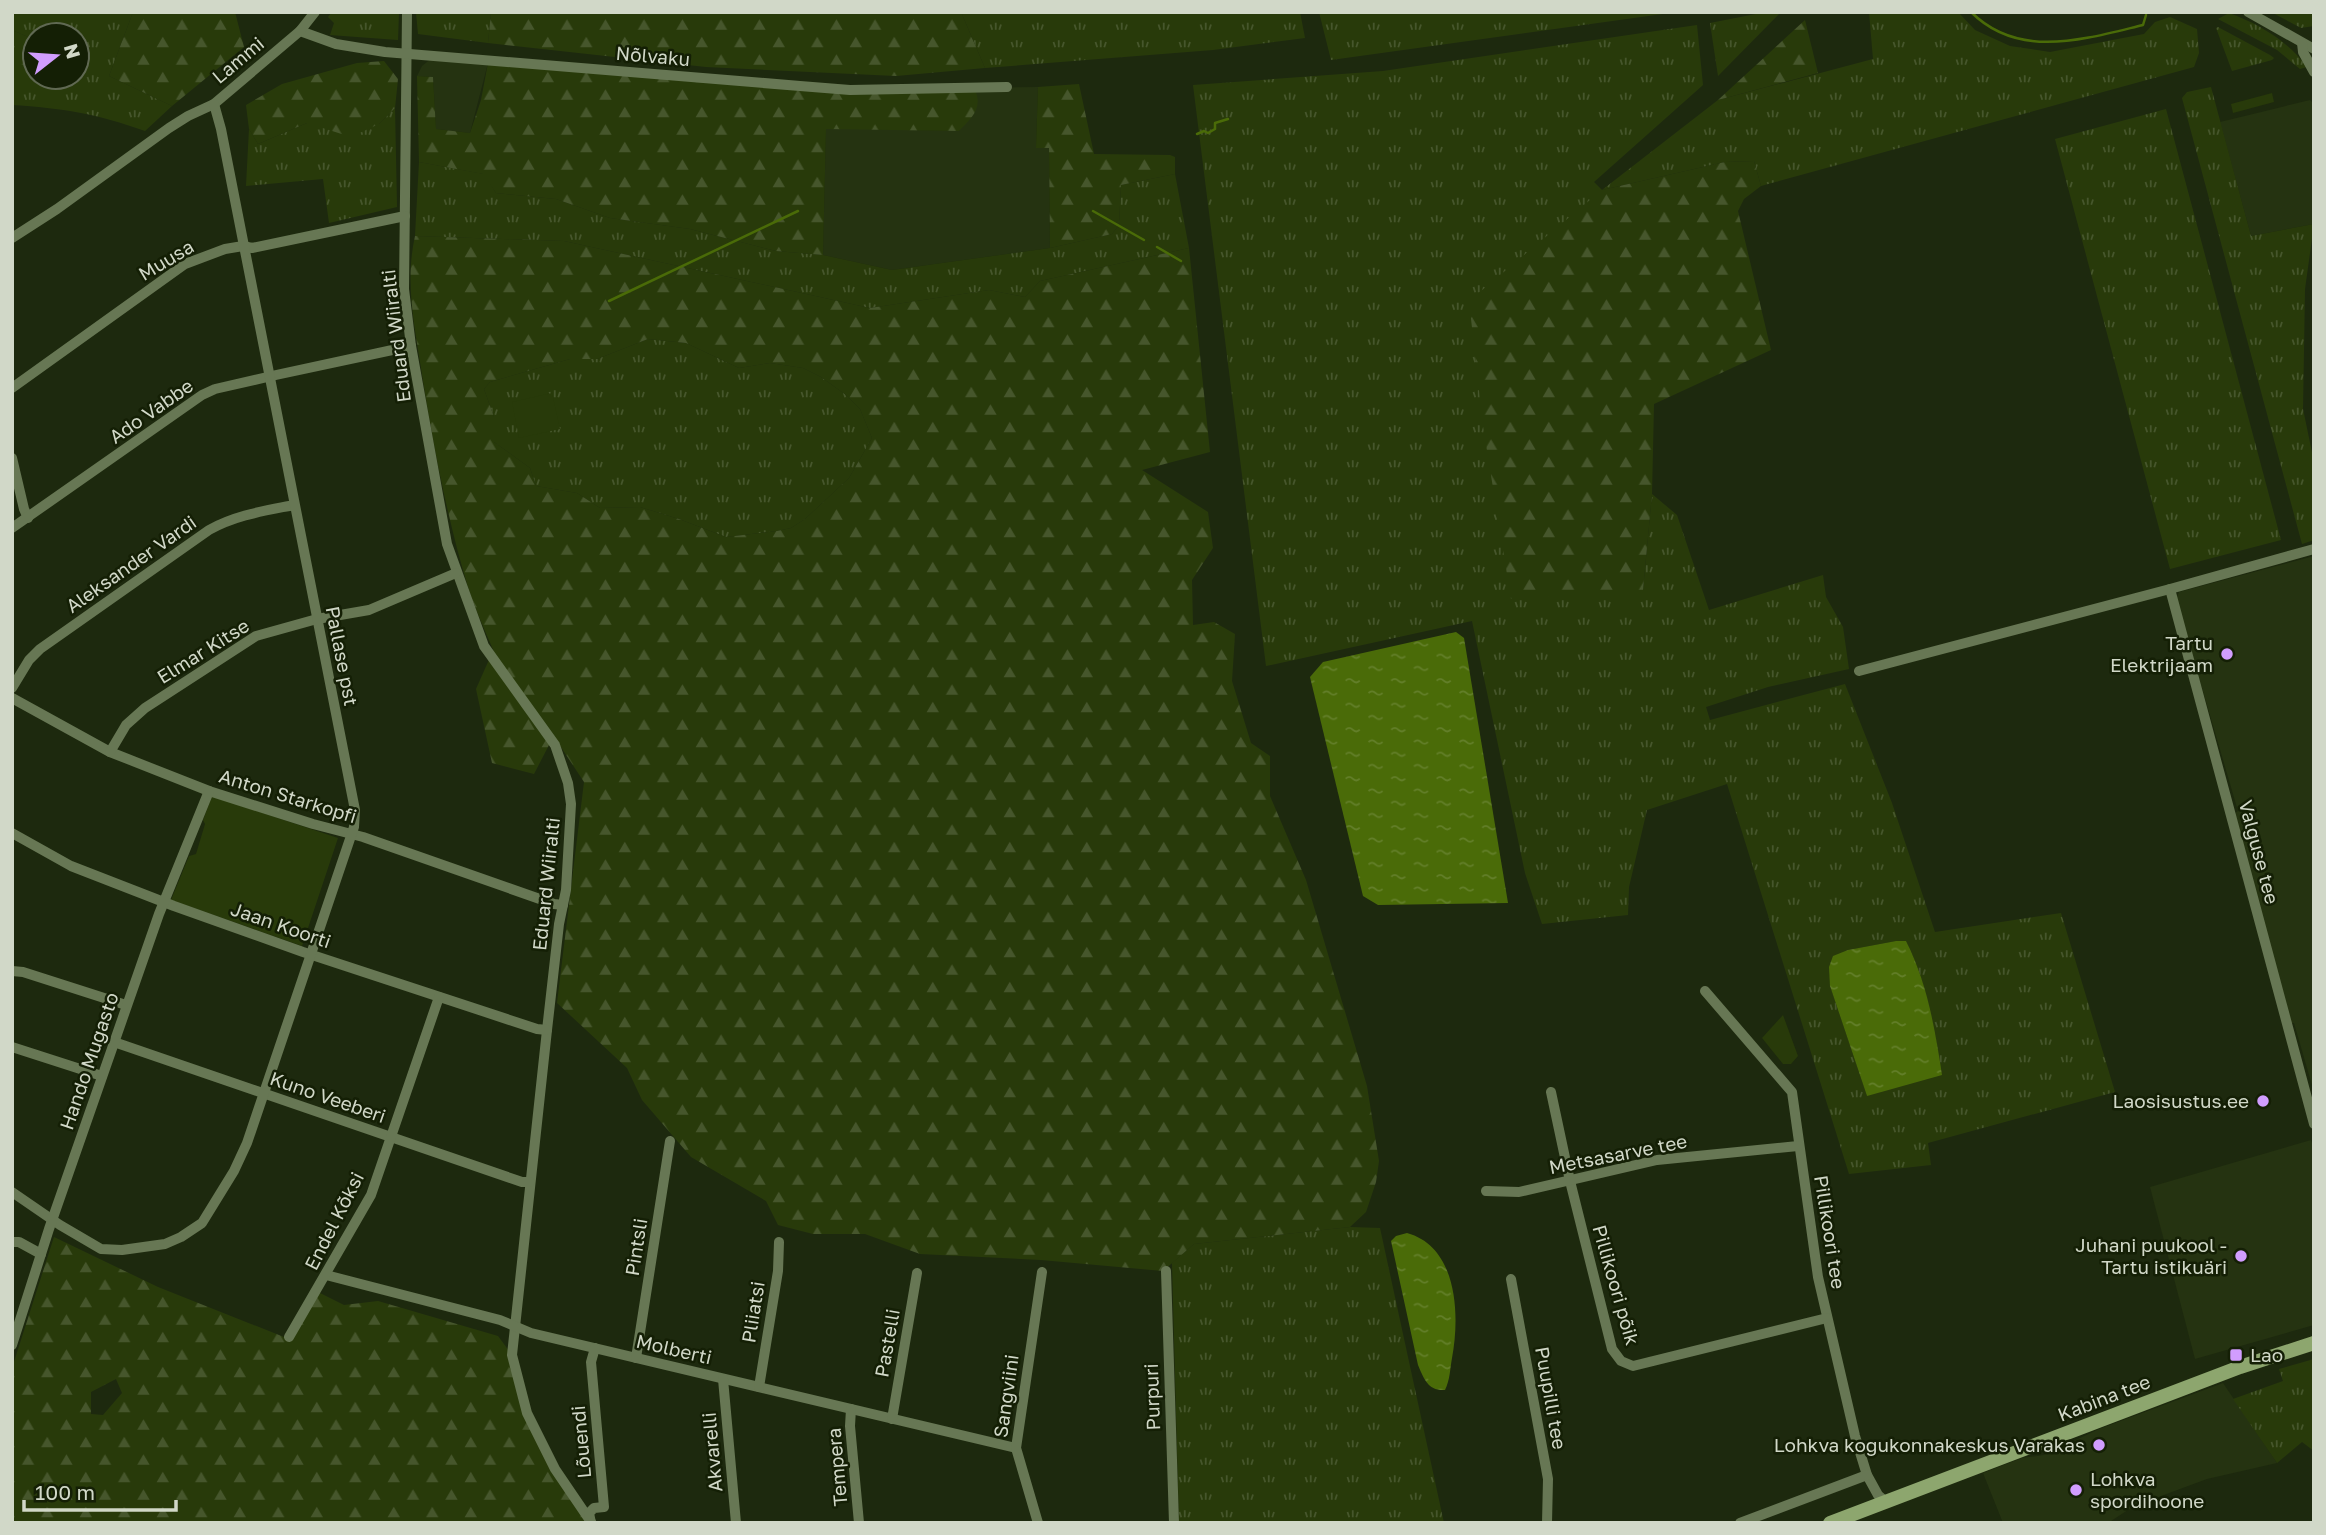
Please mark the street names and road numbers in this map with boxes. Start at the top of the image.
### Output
street label: Lammi [207,31,268,88]
street label: Nõlvaku [615,41,691,70]
street label: Muusa [134,234,197,285]
street label: Eduard Wiiralti [376,268,415,404]
street label: Ado Vabbe [104,373,197,448]
street label: Aleksander Vardi [61,510,200,617]
street label: Pallase pst [322,604,363,708]
street label: Elmar Kitse [152,613,253,688]
street label: Anton Starkopfi [217,764,360,827]
street label: Valguse tee [2235,797,2284,906]
street label: Eduard Wiiralti [527,816,564,952]
street label: Jaan Koorti [228,897,334,952]
street label: Hando Mugasto [54,989,123,1133]
street label: Kuno Veeberi [267,1066,389,1127]
street label: Metsasarve tee [1547,1129,1689,1178]
street label: Endel Kõksi [299,1168,368,1274]
street label: Pillikoori tee [1810,1173,1851,1290]
street label: Pintsli [620,1217,651,1277]
street label: Pillikoori põik [1588,1222,1645,1348]
street label: Pliiatsi [736,1279,769,1344]
street label: Pastelli [869,1307,904,1379]
street label: Molberti [634,1329,714,1368]
street label: Puupilli tee [1531,1345,1572,1451]
street label: Sangviini [988,1353,1023,1439]
street label: Purpuri [1139,1363,1164,1431]
street label: Kabina tee [2054,1369,2153,1426]
street label: Lõuendi [566,1405,595,1479]
street label: Akvarelli [697,1411,726,1493]
street label: Tempera [822,1427,851,1507]

